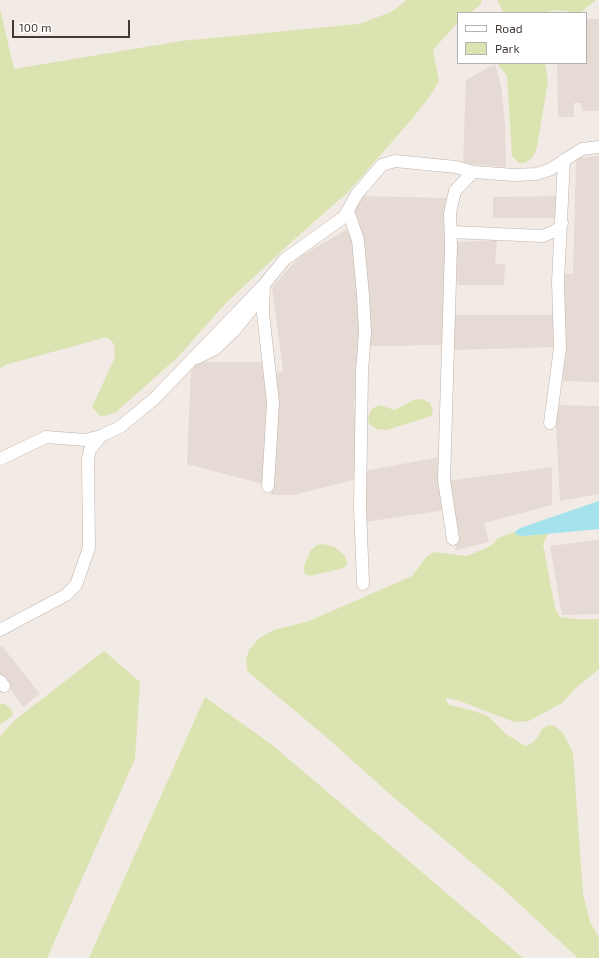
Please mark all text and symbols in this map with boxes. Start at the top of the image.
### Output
scale bar [14,12,132,38]
legend [457,12,587,64]
text: 100 m [19,20,51,34]
text: Road [495,21,523,35]
text: Park [495,41,520,55]

